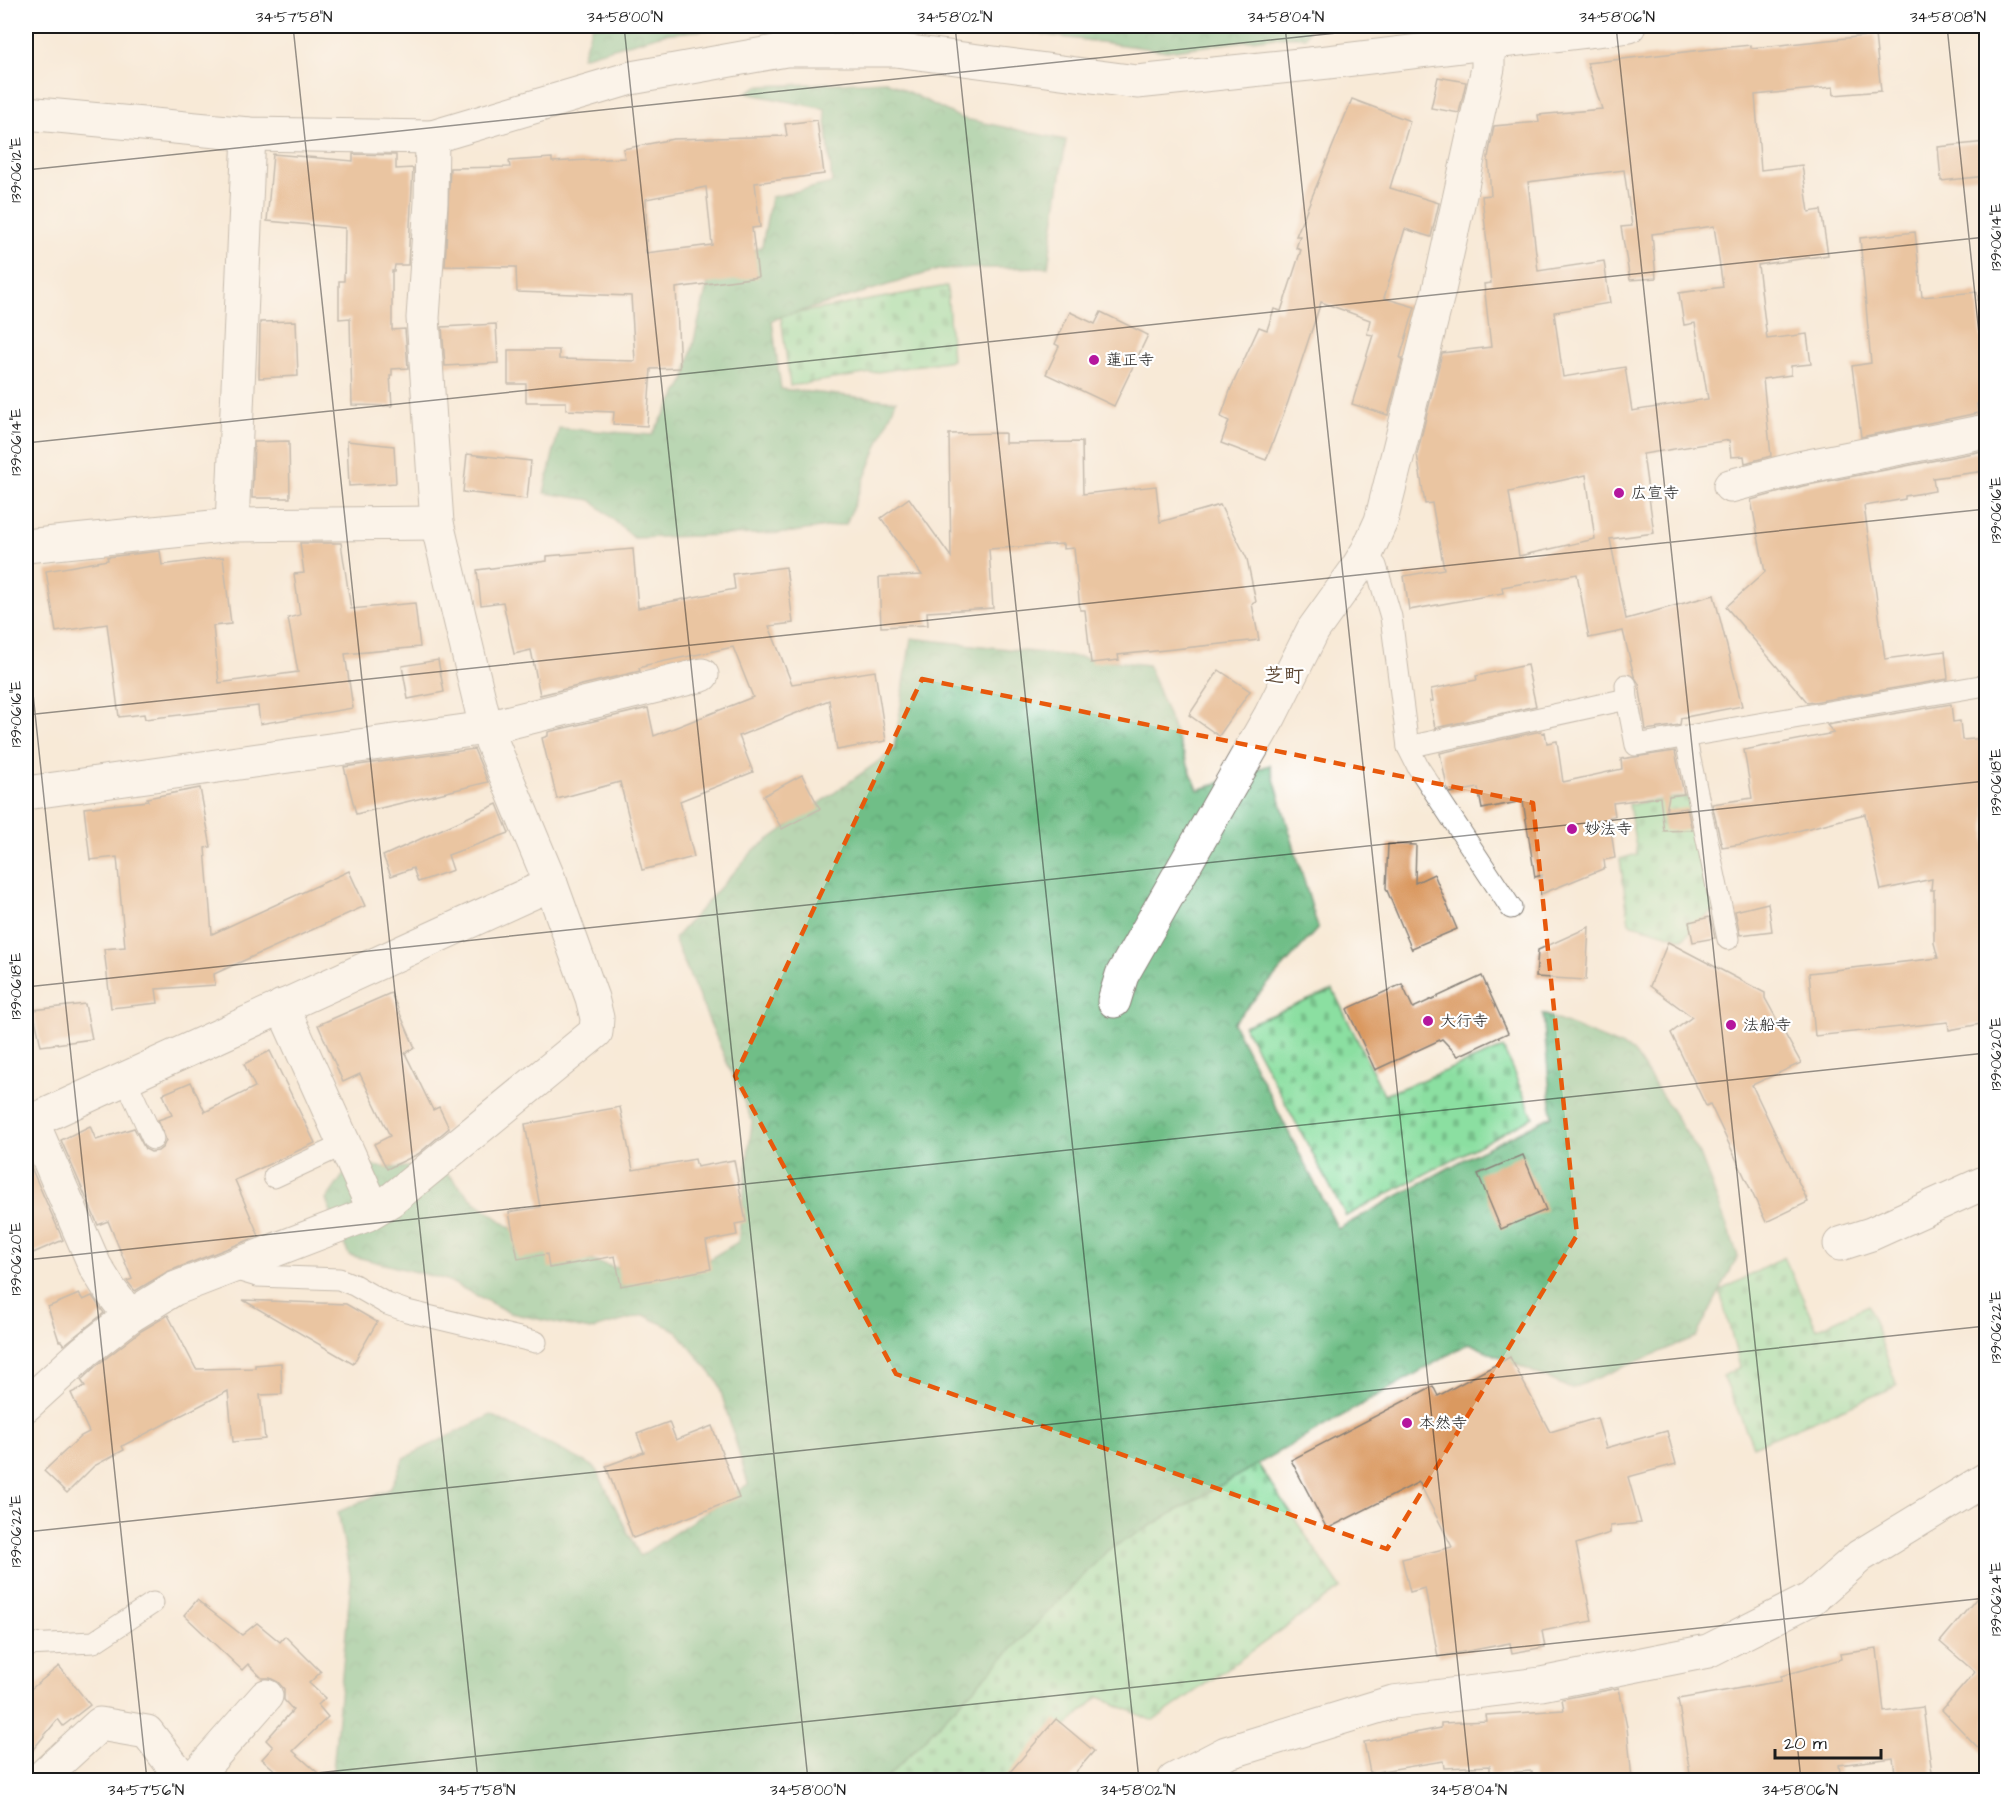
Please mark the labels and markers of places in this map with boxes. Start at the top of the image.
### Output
place label: 蓮正寺 [1106,349,1154,371]
marker: 蓮正寺 [1087,353,1101,367]
place label: 広宣寺 [1631,482,1679,504]
marker: 広宣寺 [1612,486,1626,500]
place label: 妙法寺 [1584,818,1632,840]
marker: 妙法寺 [1565,822,1579,836]
place label: 大行寺 [1440,1010,1488,1032]
marker: 大行寺 [1421,1014,1435,1028]
place label: 法船寺 [1743,1014,1791,1036]
marker: 法船寺 [1724,1018,1738,1032]
place label: 本然寺 [1419,1412,1467,1434]
marker: 本然寺 [1400,1416,1414,1430]

